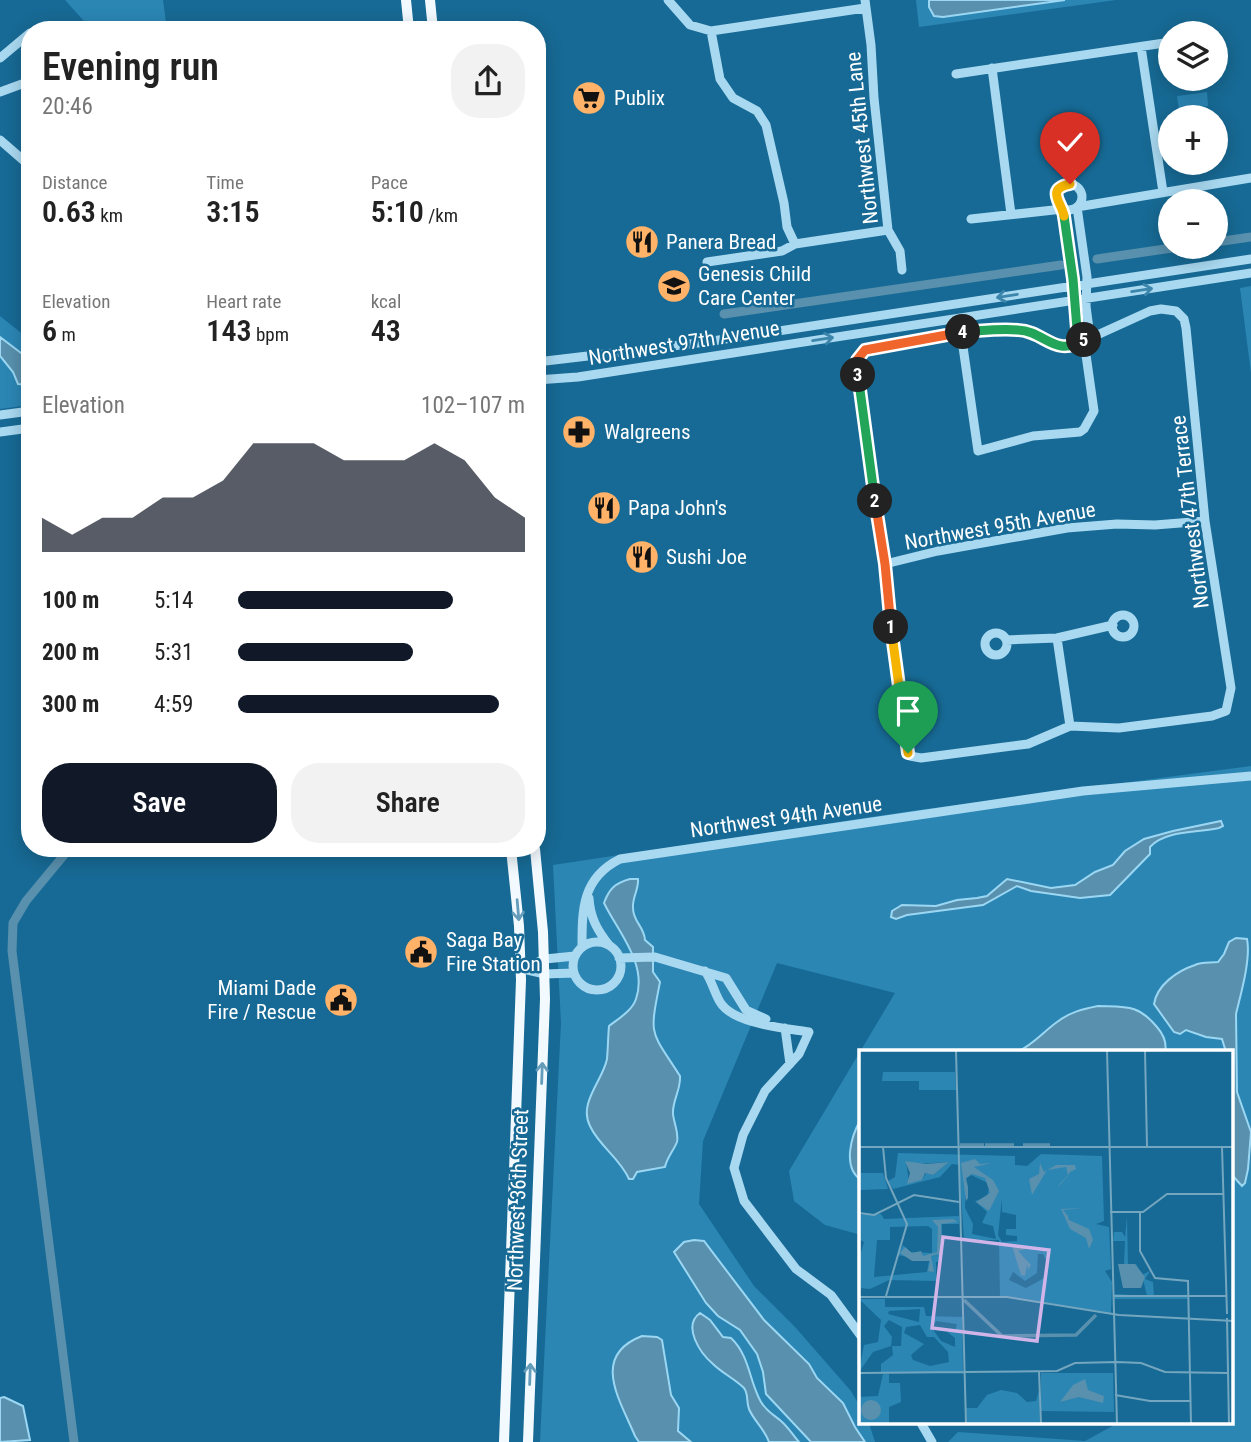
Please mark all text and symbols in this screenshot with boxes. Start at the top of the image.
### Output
map controls [1158,21,1228,259]
button: layers [1158,21,1228,91]
button: share [451,44,525,118]
text: Evening run [42,45,219,89]
street label: Northwest 45th Lane [841,51,883,225]
supermarket icon: Publix [570,79,608,117]
place label: Publix [614,86,665,110]
text: 20:46 [42,93,93,120]
button: + [1158,105,1228,175]
pin [1040,112,1100,184]
icon: check [1051,123,1089,161]
text: Distance [42,171,107,194]
text: Time [206,171,244,194]
text: Pace [371,171,408,194]
button: − [1158,189,1228,259]
text: 0.63 [42,194,96,229]
text: 3:15 [206,194,260,229]
text: 5:10 [371,194,424,229]
text: km [96,204,123,227]
text: /km [424,204,458,227]
restaurant icon: Panera Bread [623,223,661,261]
place label: Panera Bread [666,230,776,254]
place label: Genesis Child Care Center [698,262,811,310]
school or university icon: Genesis Child Care Center [655,267,693,305]
one-way arrow [1130,283,1153,296]
text: Elevation [42,290,110,313]
text: Heart rate [206,290,281,313]
text: kcal [371,290,401,313]
one-way arrow [996,290,1019,303]
text: 6 [42,313,57,348]
text: 143 [206,313,252,348]
text: 43 [371,313,401,348]
pin: 4 [946,314,981,350]
street label: Northwest 97th Avenue [587,316,781,370]
text: 4 [958,320,967,343]
pin: 5 [1066,322,1102,358]
text: m [57,323,76,346]
text: bpm [252,323,289,346]
text: 5 [1079,328,1088,351]
one-way arrow [811,332,834,345]
pin: 3 [840,358,876,392]
text: 3 [853,363,862,386]
text: Elevation [42,392,125,419]
text: 102–107 m [421,392,525,419]
pharmacy icon: Walgreens [560,413,598,451]
street label: Northwest 47th Terrace [1166,414,1214,610]
place label: Walgreens [604,420,691,444]
pin: 2 [858,484,892,518]
restaurant icon: Papa John's [585,489,623,527]
text: 2 [870,489,879,512]
place label: Papa John's [628,496,727,520]
street label: Northwest 95th Avenue [903,497,1097,555]
restaurant icon: Sushi Joe [623,538,661,576]
place label: Sushi Joe [666,545,747,569]
text: 100 m [42,587,99,614]
text: 5:14 [154,587,193,614]
pin: 1 [874,610,908,644]
text: 1 [886,615,895,638]
text: 200 m [42,639,99,666]
text: 5:31 [154,639,193,666]
pin [878,681,938,753]
text: 300 m [42,691,99,718]
text: 4:59 [154,691,193,718]
icon: arrive [889,692,927,730]
button: Save [42,763,277,843]
button: Share [291,763,525,843]
street label: Northwest 94th Avenue [689,792,884,842]
one-way arrow [512,898,525,921]
place label: Saga Bay Fire Station [446,928,541,976]
public building icon: Saga Bay Fire Station [402,933,440,971]
place label: Miami Dade Fire / Rescue [207,976,316,1024]
public building icon: Miami Dade Fire / Rescue [322,981,360,1019]
inset map [859,1050,1234,1424]
one-way arrow [536,1062,549,1085]
street label: Northwest 36th Street [503,1109,533,1291]
one-way arrow [524,1363,537,1386]

